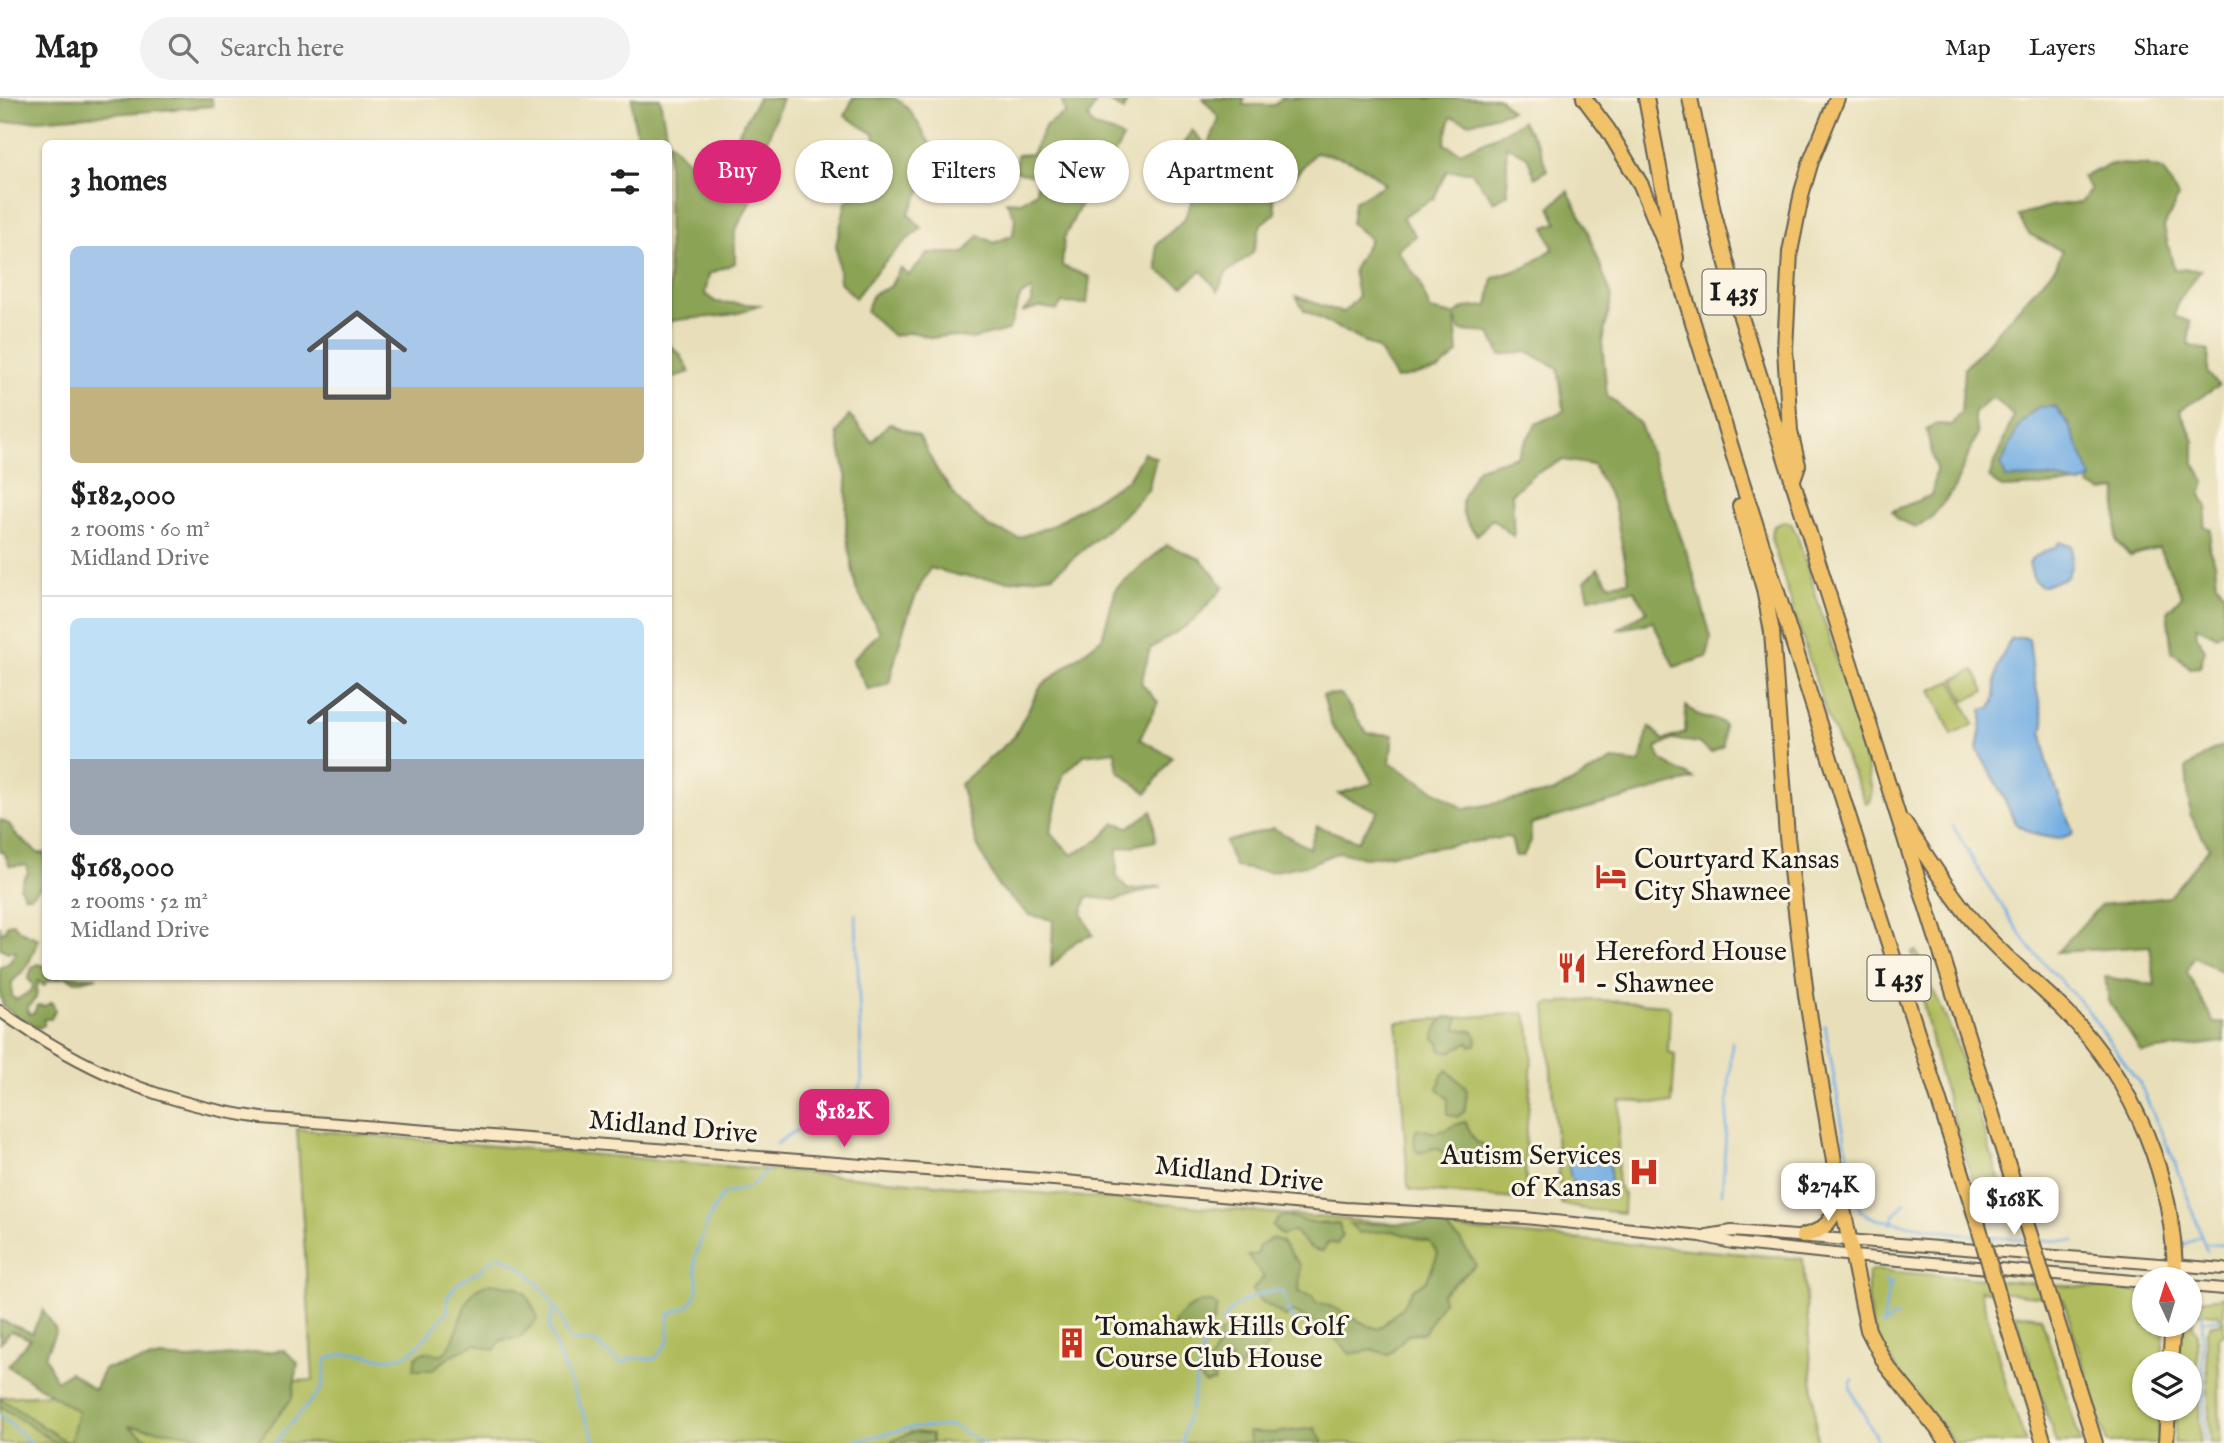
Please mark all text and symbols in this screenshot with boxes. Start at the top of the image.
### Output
search box [140,17,630,80]
text: Map [35,27,98,69]
icon: search [164,29,202,67]
text: Search here [220,32,344,65]
text: Map [1945,33,1991,64]
text: Layers [2029,33,2096,64]
text: Share [2134,33,2189,64]
chip: Buy [693,140,781,203]
chip: Rent [795,140,893,203]
chip: Filters [907,140,1020,203]
chip: New [1034,140,1129,203]
chip: Apartment [1143,140,1298,203]
text: 3 homes [70,163,167,201]
icon: filters [606,163,644,201]
road number: I 435 [1702,270,1766,314]
icon: home [294,292,420,418]
text: $182,000 [70,477,176,515]
text: 2 rooms · 60 m² [70,515,210,544]
text: Midland Drive [70,544,209,573]
icon: home [294,664,420,790]
place label: Courtyard Kansas City Shawnee [1634,843,1839,910]
text: $168,000 [70,849,174,887]
hotel icon: Courtyard Kansas City Shawnee [1594,859,1628,893]
text: 2 rooms · 52 m² [70,887,208,916]
text: Midland Drive [70,916,209,945]
place label: Hereford House - Shawnee [1595,935,1787,1002]
restaurant icon: Hereford House - Shawnee [1555,951,1589,985]
road number: I 435 [1868,956,1930,1000]
pin: $182K [795,1090,893,1149]
text: $182K [815,1097,873,1126]
street label: Midland Drive [587,1103,759,1153]
place label: Autism Services of Kansas [1440,1139,1621,1206]
street label: Midland Drive [1153,1149,1325,1201]
hospital icon: Autism Services of Kansas [1627,1155,1661,1189]
pin: $274K [1779,1164,1877,1223]
text: $274K [1797,1171,1859,1200]
pin: $168K [1965,1178,2063,1237]
text: $168K [1986,1185,2042,1214]
north arrow [2132,1267,2202,1337]
map controls [2132,1267,2202,1421]
place label: Tomahawk Hills Golf Course Club House [1095,1310,1350,1377]
building icon: Tomahawk Hills Golf Course Club House [1055,1326,1089,1360]
button: layers [2132,1351,2202,1421]

